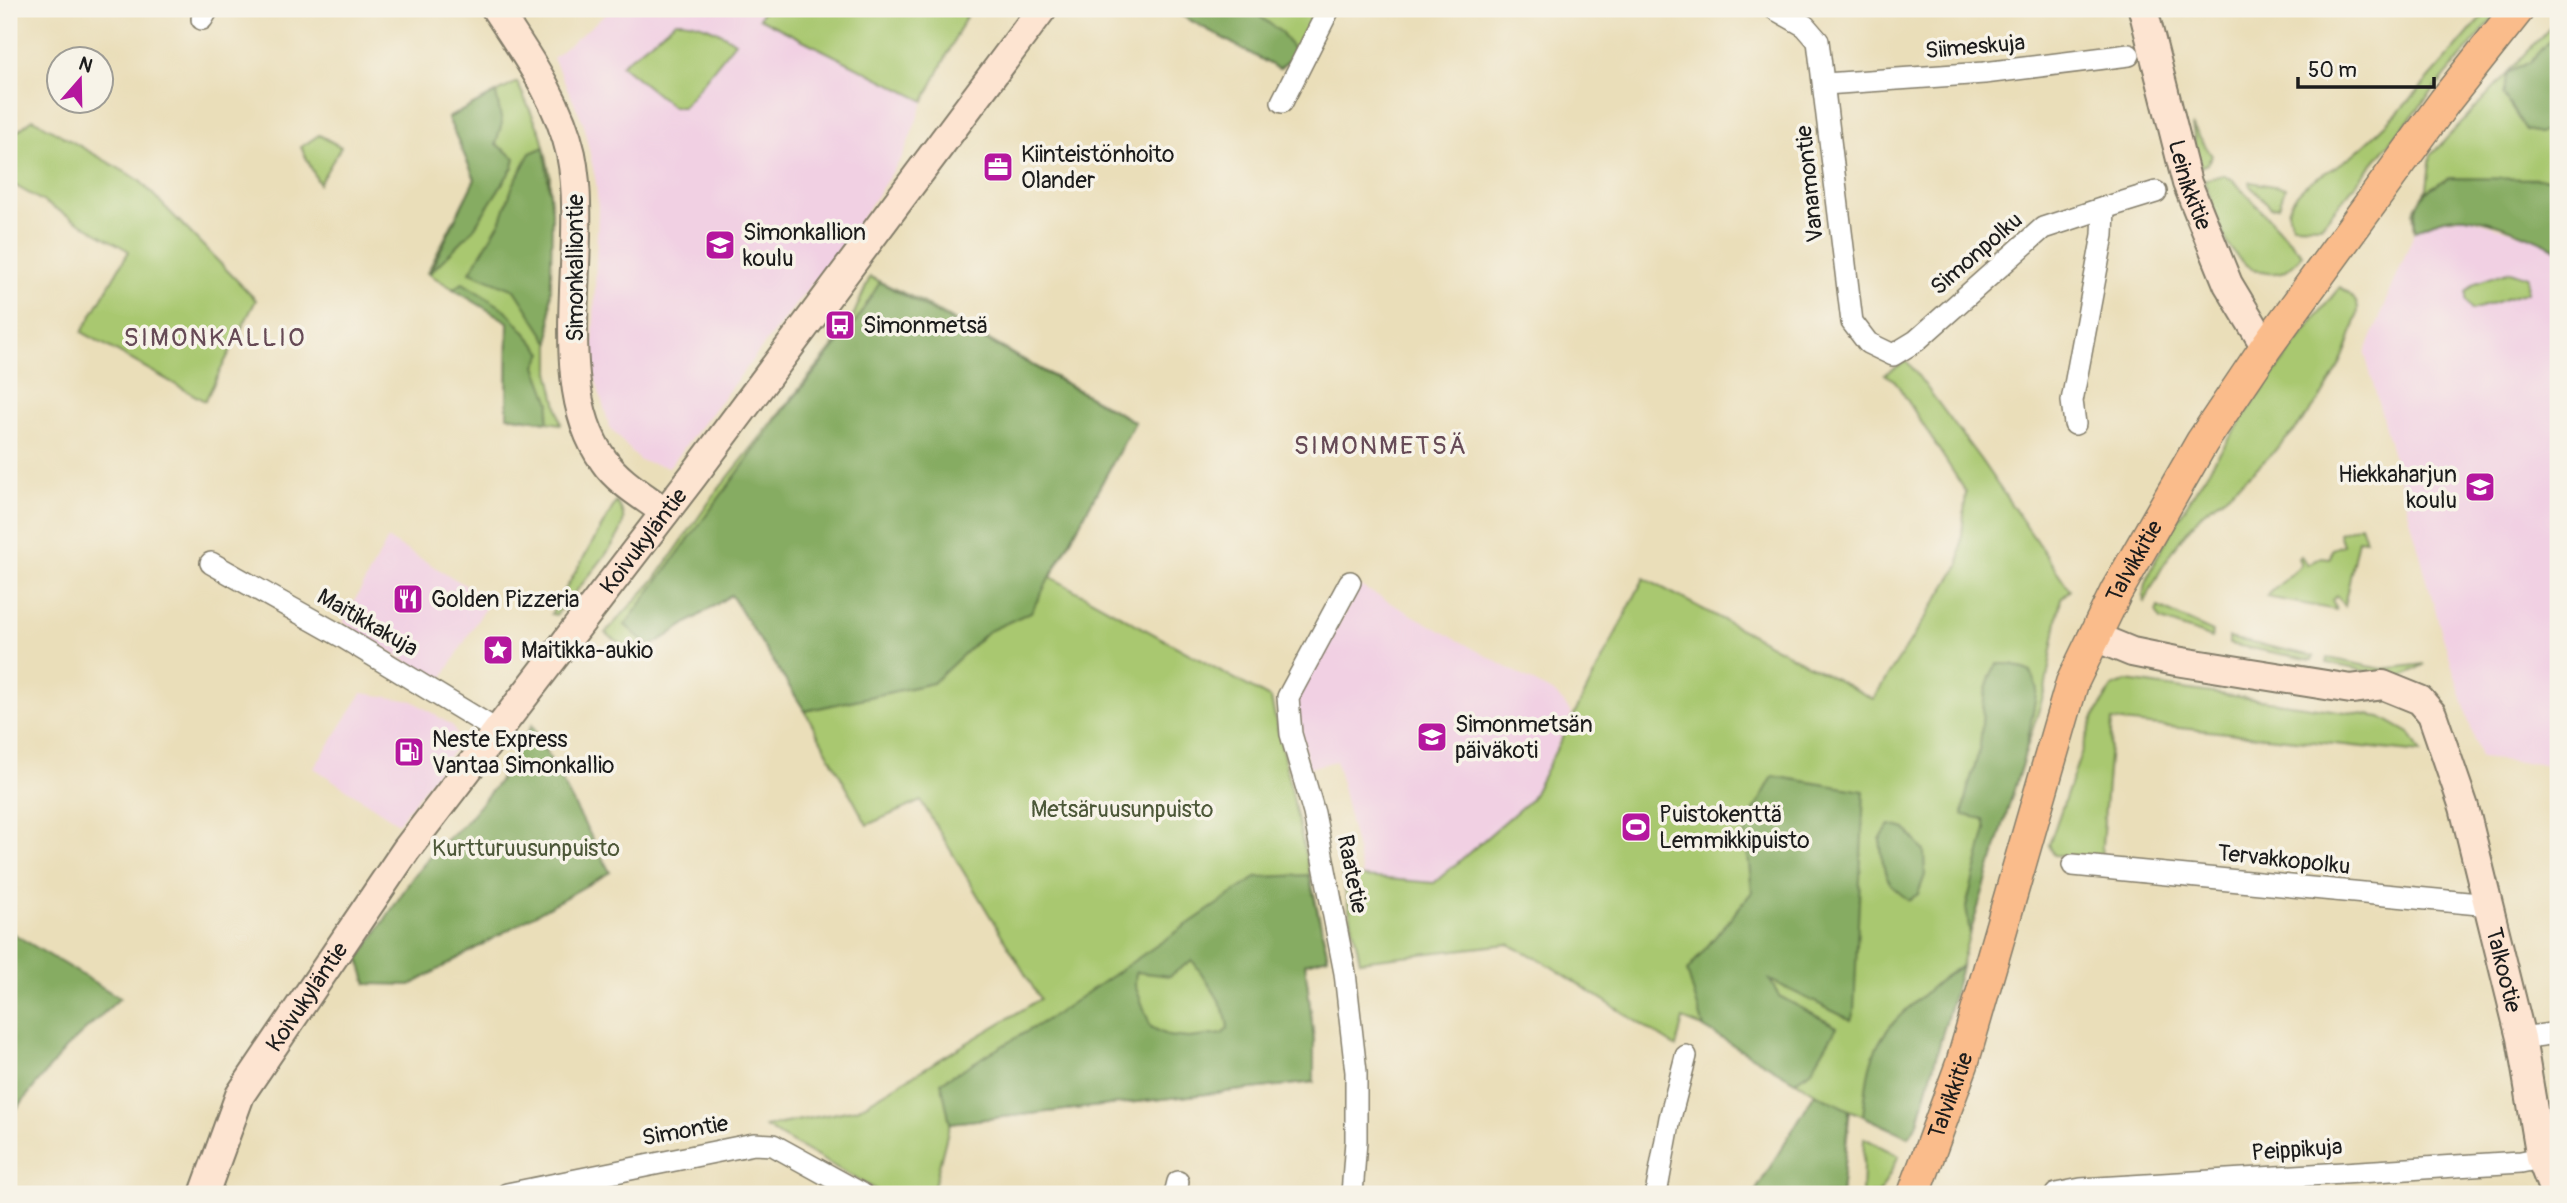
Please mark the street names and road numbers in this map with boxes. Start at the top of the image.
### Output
street label: Siimeskuja [1924,28,2026,65]
street label: Vanamontie [1789,123,1830,244]
street label: Leinikkitie [2162,137,2219,235]
street label: Simonkalliontie [561,194,590,342]
street label: Simonpolku [1924,206,2028,301]
street label: Koivukyläntie [594,482,694,600]
street label: Talvikkitie [2099,514,2170,607]
street label: Maitikkakuja [312,582,423,663]
street label: Raatetie [1331,832,1374,916]
street label: Tervakkopolku [2216,838,2352,881]
street label: Talkootie [2479,924,2528,1016]
street label: Koivukyläntie [260,936,355,1057]
street label: Talvikkitie [1922,1048,1980,1143]
street label: Simontie [640,1109,731,1152]
street label: Peippikuja [2251,1132,2343,1167]

